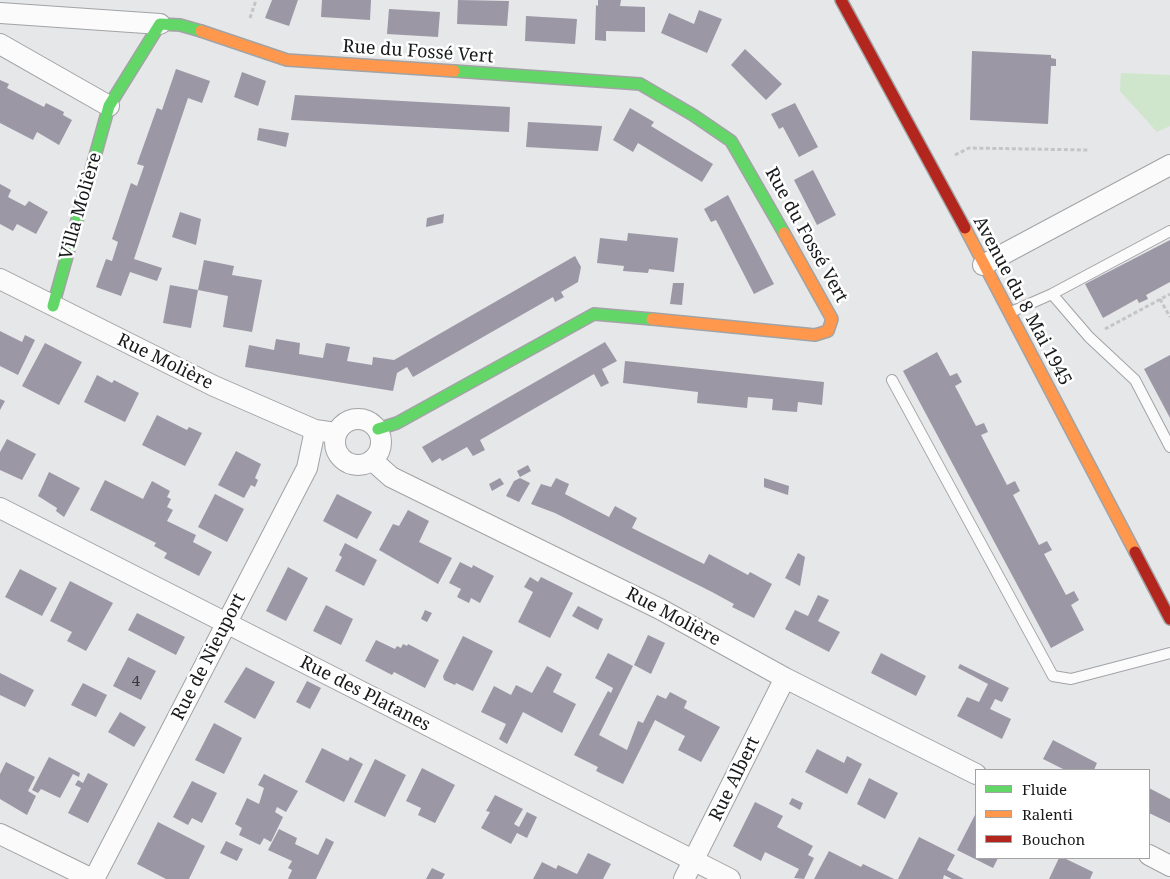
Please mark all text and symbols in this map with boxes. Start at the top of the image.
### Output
street label: Rue du Fossé Vert [342,36,494,68]
street label: Villa Molière [55,150,107,262]
street label: Rue du Fossé Vert [760,164,852,306]
street label: Avenue du 8 Mai 1945 [968,213,1076,389]
street label: Rue Molière [114,330,216,394]
street label: Rue Molière [622,583,724,651]
street label: Rue de Nieuport [168,590,250,724]
street label: Rue des Platanes [296,652,434,736]
house number: 4 [132,673,140,691]
street label: Rue Albert [705,733,765,825]
legend [975,769,1150,859]
text: Fluide [1022,779,1067,799]
text: Ralenti [1022,804,1073,824]
text: Bouchon [1022,829,1085,849]

